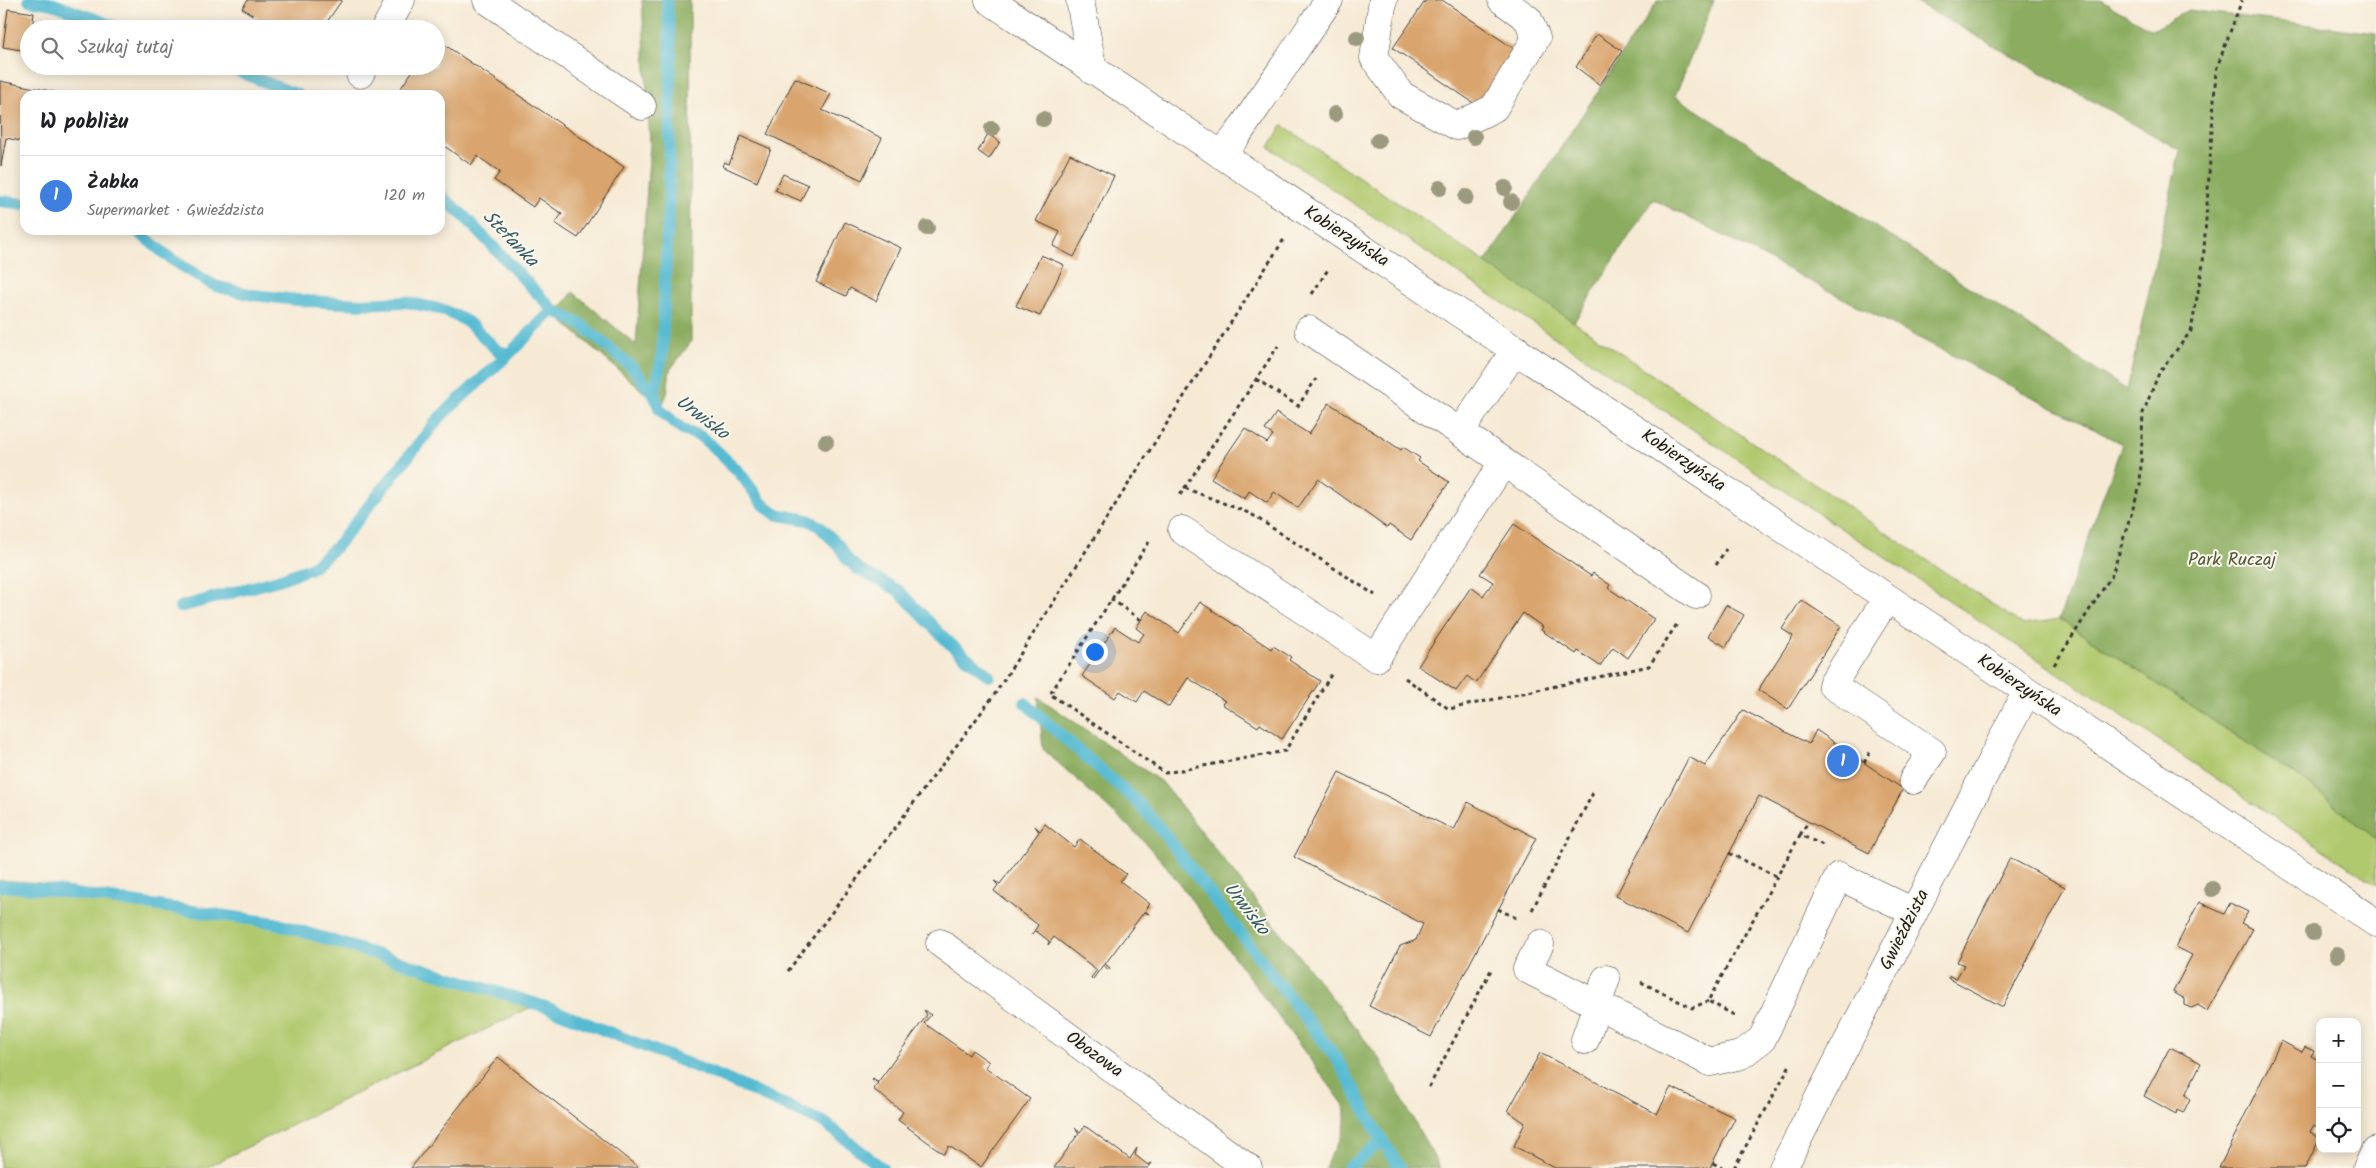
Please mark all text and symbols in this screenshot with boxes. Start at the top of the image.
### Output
search box [20,20,445,75]
text: Szukaj tutaj [78,33,173,63]
icon: search [38,34,66,62]
text: W pobliżu [40,106,128,139]
text: Żabka [87,168,139,198]
text: 1 [54,183,58,208]
text: 120 m [384,183,425,208]
text: Supermarket · Gwieździsta [87,198,264,223]
street label: Kobierzyńska [1297,198,1395,276]
water label: Stefanka [475,203,546,275]
water label: Urwisko [669,388,736,449]
street label: Kobierzyńska [1635,422,1731,500]
park label: Park Ruczaj [2188,546,2277,575]
your location [1082,639,1108,665]
street label: Kobierzyńska [1971,647,2067,725]
pin: 1 [1827,742,1859,780]
water label: Urwisko [1216,876,1277,943]
street label: Gwieździsta [1872,884,1938,976]
map controls [2316,1018,2361,1153]
button: + [2316,1018,2361,1063]
street label: Obozowa [1059,1024,1129,1086]
button: − [2316,1063,2361,1108]
button: locate [2316,1108,2361,1153]

